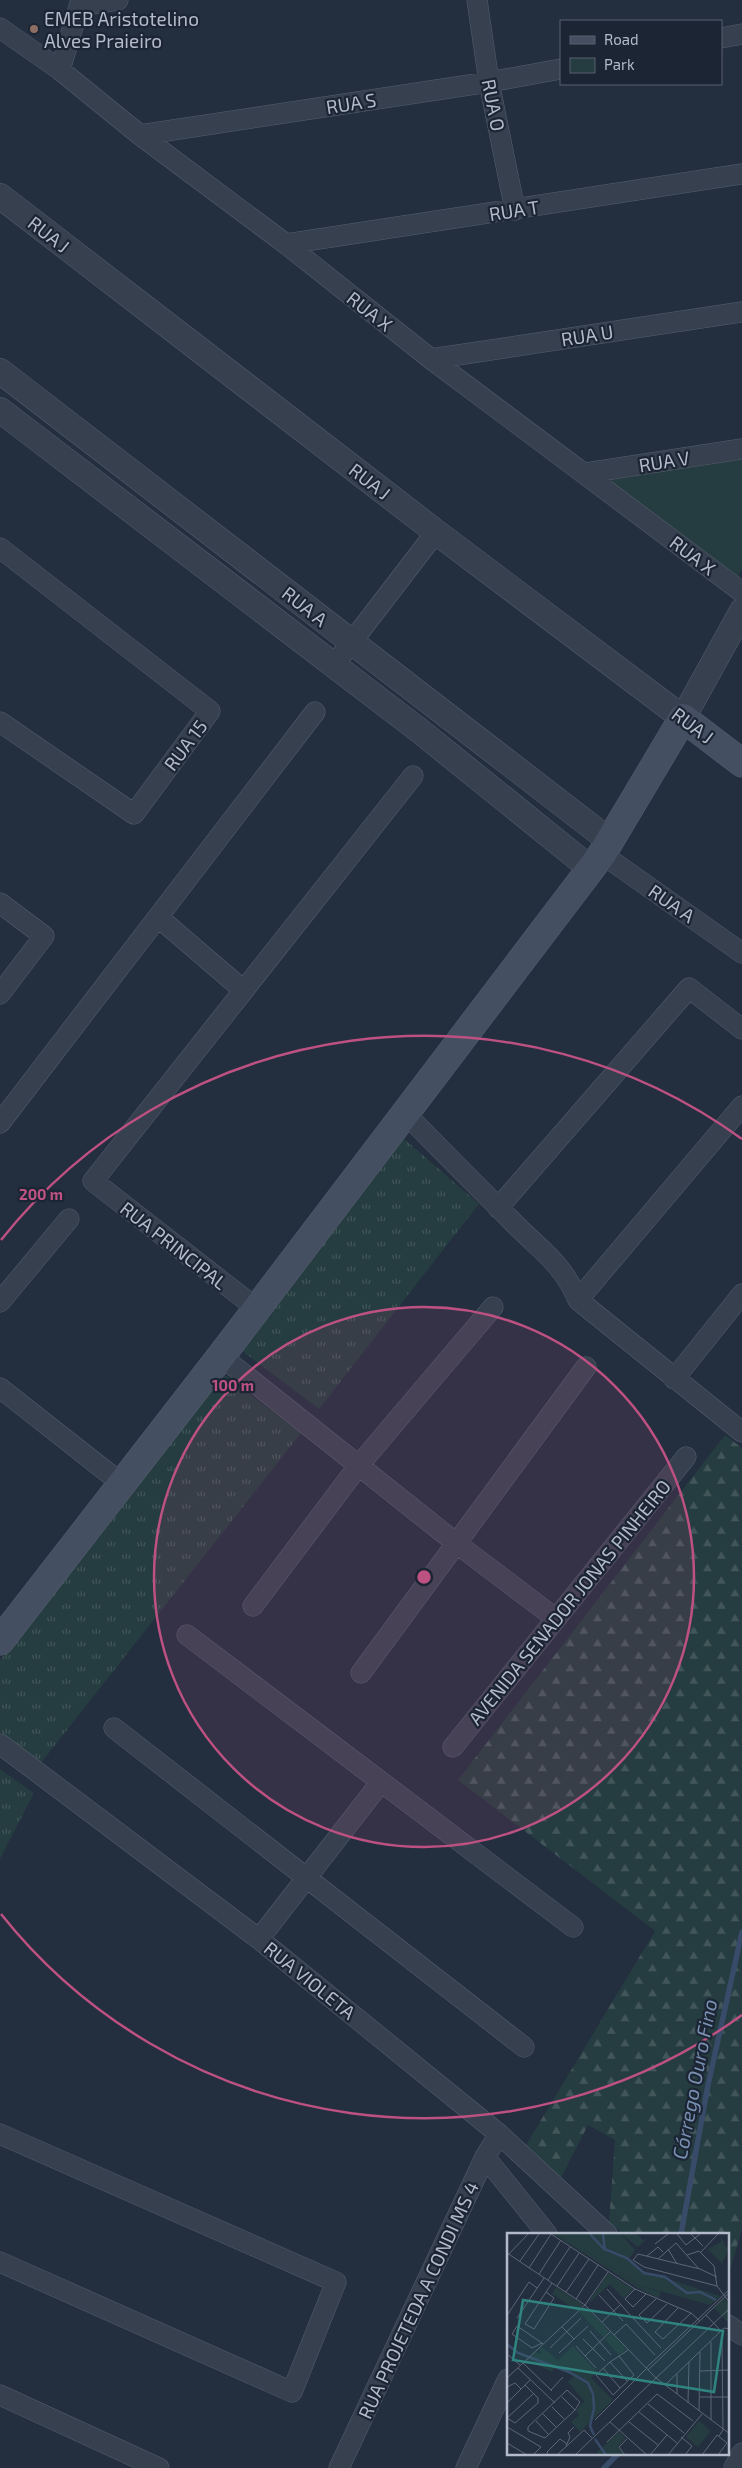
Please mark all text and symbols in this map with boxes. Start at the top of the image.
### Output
place label: EMEB Aristotelino Alves Praieiro [44,7,199,52]
legend [560,20,722,85]
marker: EMEB Aristotelino Alves Praieiro [28,23,40,35]
text: Road [604,30,639,48]
text: Park [604,55,635,73]
street label: RUA O [478,77,510,133]
street label: RUA S [324,88,378,118]
street label: RUA T [487,195,541,225]
street label: RUA J [24,211,74,257]
street label: RUA X [343,286,398,336]
street label: RUA U [559,320,615,350]
street label: RUA V [637,446,691,476]
street label: RUA J [345,458,395,504]
street label: RUA X [666,530,721,580]
street label: RUA A [278,581,332,631]
street label: RUA J [668,702,718,748]
street label: RUA 15 [158,715,212,775]
street label: RUA A [644,879,700,927]
text: 200 m [19,1185,63,1203]
street label: RUA PRINCIPAL [116,1196,232,1294]
text: 100 m [212,1376,254,1394]
street label: AVENIDA SENADOR JONAS PINHEIRO [463,1475,675,1729]
centre of rings [415,1568,433,1586]
street label: RUA VIOLETA [260,1936,360,2024]
water label: Córrego Ouro Fino [667,1997,721,2161]
street label: RUA PROJETEDA A CONDI MS 4 [353,2178,483,2422]
inset map [507,2233,730,2456]

